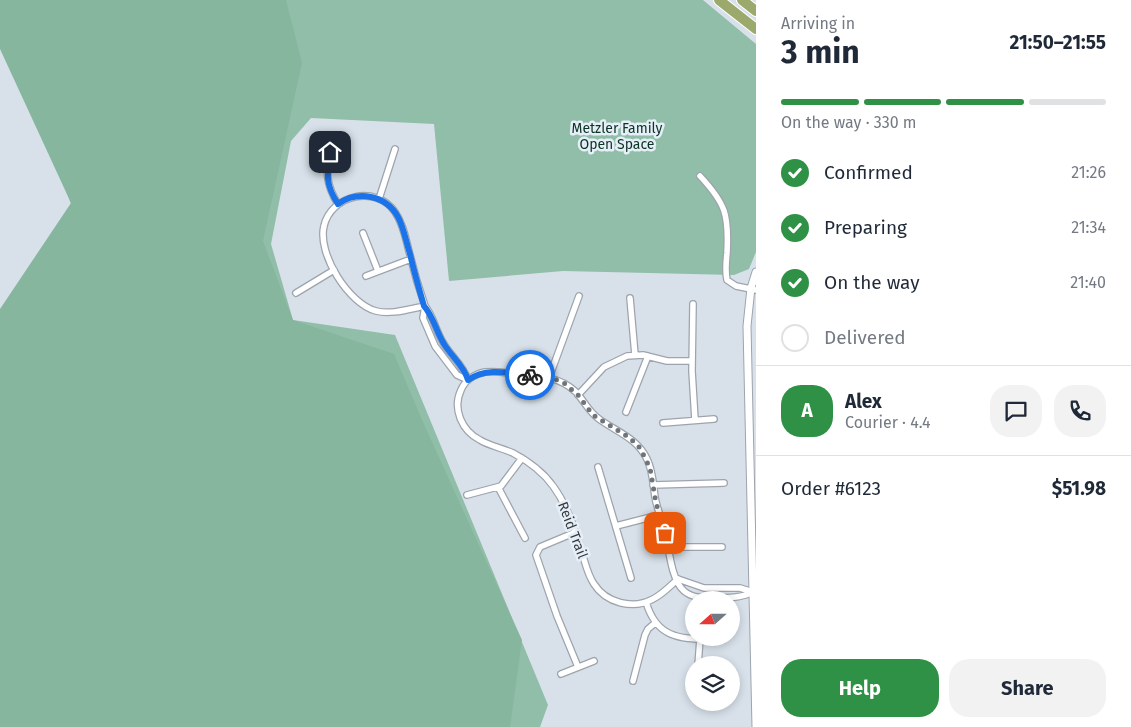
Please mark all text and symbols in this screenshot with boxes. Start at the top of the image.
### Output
text: Arriving in [781,14,855,33]
text: 21:50–21:55 [1010,31,1106,54]
text: 3 min [781,33,860,71]
text: On the way · 330 m [781,113,917,132]
park label: Metzler Family Open Space [572,120,663,153]
pin [309,131,351,173]
icon: home [316,138,344,166]
icon: check [781,159,809,187]
text: Confirmed [824,161,913,184]
text: 21:26 [1071,163,1106,182]
icon: check [781,214,809,242]
text: Preparing [824,216,907,239]
text: 21:34 [1071,218,1106,237]
icon: check [781,269,809,297]
text: On the way [824,271,920,294]
text: 21:40 [1070,273,1106,292]
text: Delivered [824,326,906,349]
courier [505,350,555,400]
icon: bike [516,361,544,389]
button: chat [990,385,1042,437]
button: phone [1054,385,1106,437]
text: Alex [845,390,882,413]
text: A [801,399,813,422]
text: Courier · 4.4 [845,413,931,432]
text: Order #6123 [781,477,881,500]
text: $51.98 [1052,477,1106,500]
street label: Reid Trail [554,499,591,561]
pin [644,512,686,554]
icon: bag [651,519,679,547]
north arrow [685,591,740,646]
map controls [685,591,740,711]
button: layers [685,656,740,711]
button: Help [781,659,939,717]
button: Share [949,659,1106,717]

